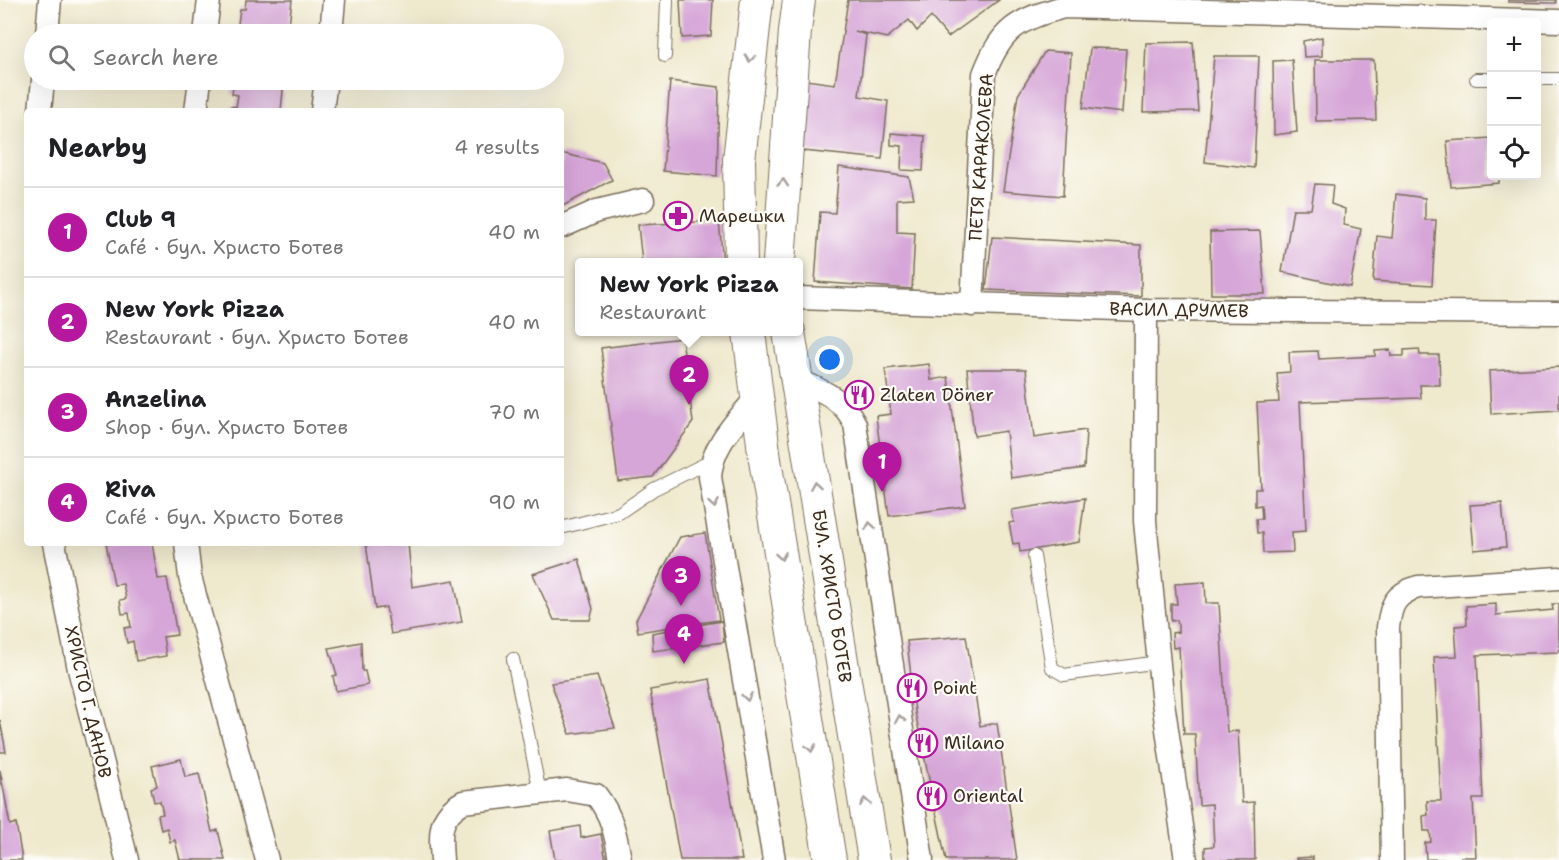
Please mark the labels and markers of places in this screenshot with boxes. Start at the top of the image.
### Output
pharmacy icon: Марешки [662,200,694,232]
place label: Марешки [699,204,785,228]
pin: 2 [670,356,708,405]
restaurant icon: Zlaten Döner [843,379,875,411]
place label: Zlaten Döner [880,383,994,407]
pin: 1 [862,442,902,492]
pin: 3 [662,556,700,606]
pin: 4 [664,614,704,664]
restaurant icon: Point [896,672,928,704]
place label: Point [933,676,977,700]
restaurant icon: Milano [907,727,939,759]
place label: Milano [944,731,1005,755]
restaurant icon: Oriental [916,780,948,812]
place label: Oriental [953,784,1024,808]

